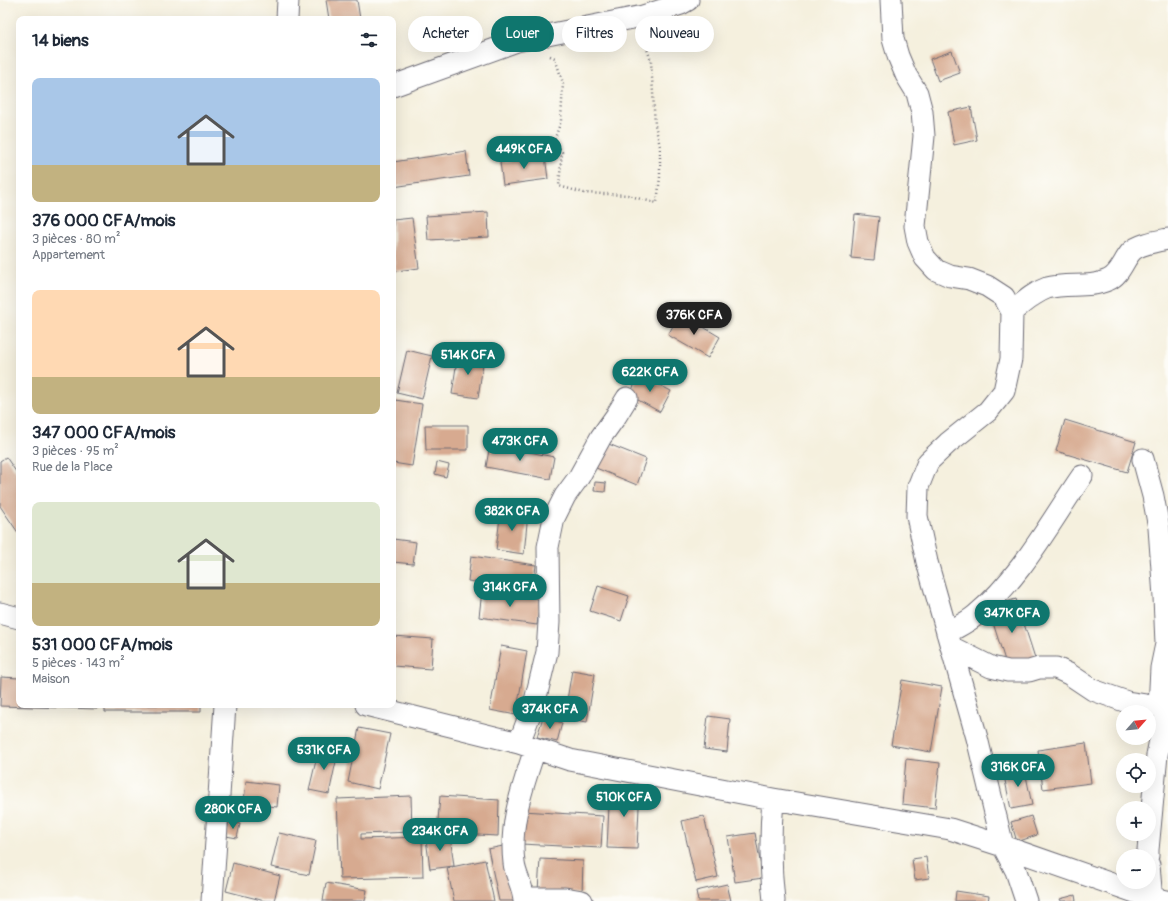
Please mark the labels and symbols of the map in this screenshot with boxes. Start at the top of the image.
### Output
pin: 449K CFA [483,136,565,170]
pin: 376K CFA [653,302,735,336]
pin: 514K CFA [427,342,509,376]
pin: 622K CFA [609,359,691,393]
pin: 473K CFA [479,428,561,462]
pin: 382K CFA [471,498,553,532]
pin: 314K CFA [469,574,551,608]
pin: 347K CFA [971,600,1053,634]
pin: 374K CFA [509,696,591,730]
north arrow [1116,705,1156,745]
pin: 531K CFA [283,737,365,771]
pin: 316K CFA [977,754,1059,788]
pin: 510K CFA [583,784,665,818]
pin: 280K CFA [192,796,274,830]
pin: 234K CFA [399,818,481,852]

